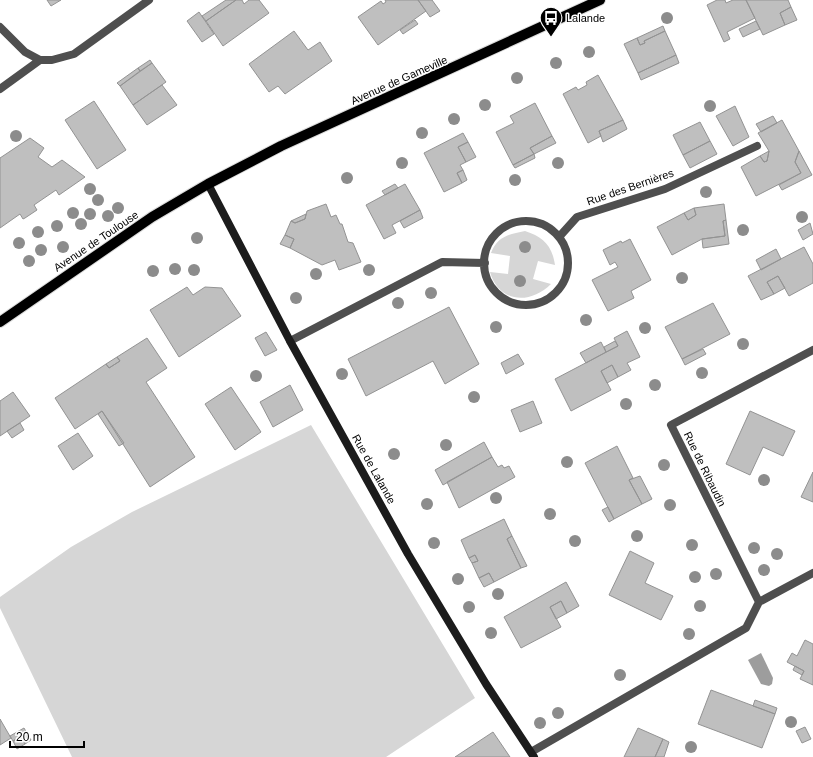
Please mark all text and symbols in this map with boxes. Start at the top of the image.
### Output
bus stop icon: Lalande [538,5,564,38]
place label: Lalande [566,12,605,24]
street label: Avenue de Gameville [349,53,449,107]
street label: Rue des Bernières [585,166,675,208]
street label: Avenue de Toulouse [51,208,141,274]
street label: Rue de Ribaudin [682,430,728,508]
street label: Rue de Lalande [350,432,398,506]
scale bar [10,723,84,749]
text: 20 m [16,730,43,744]

